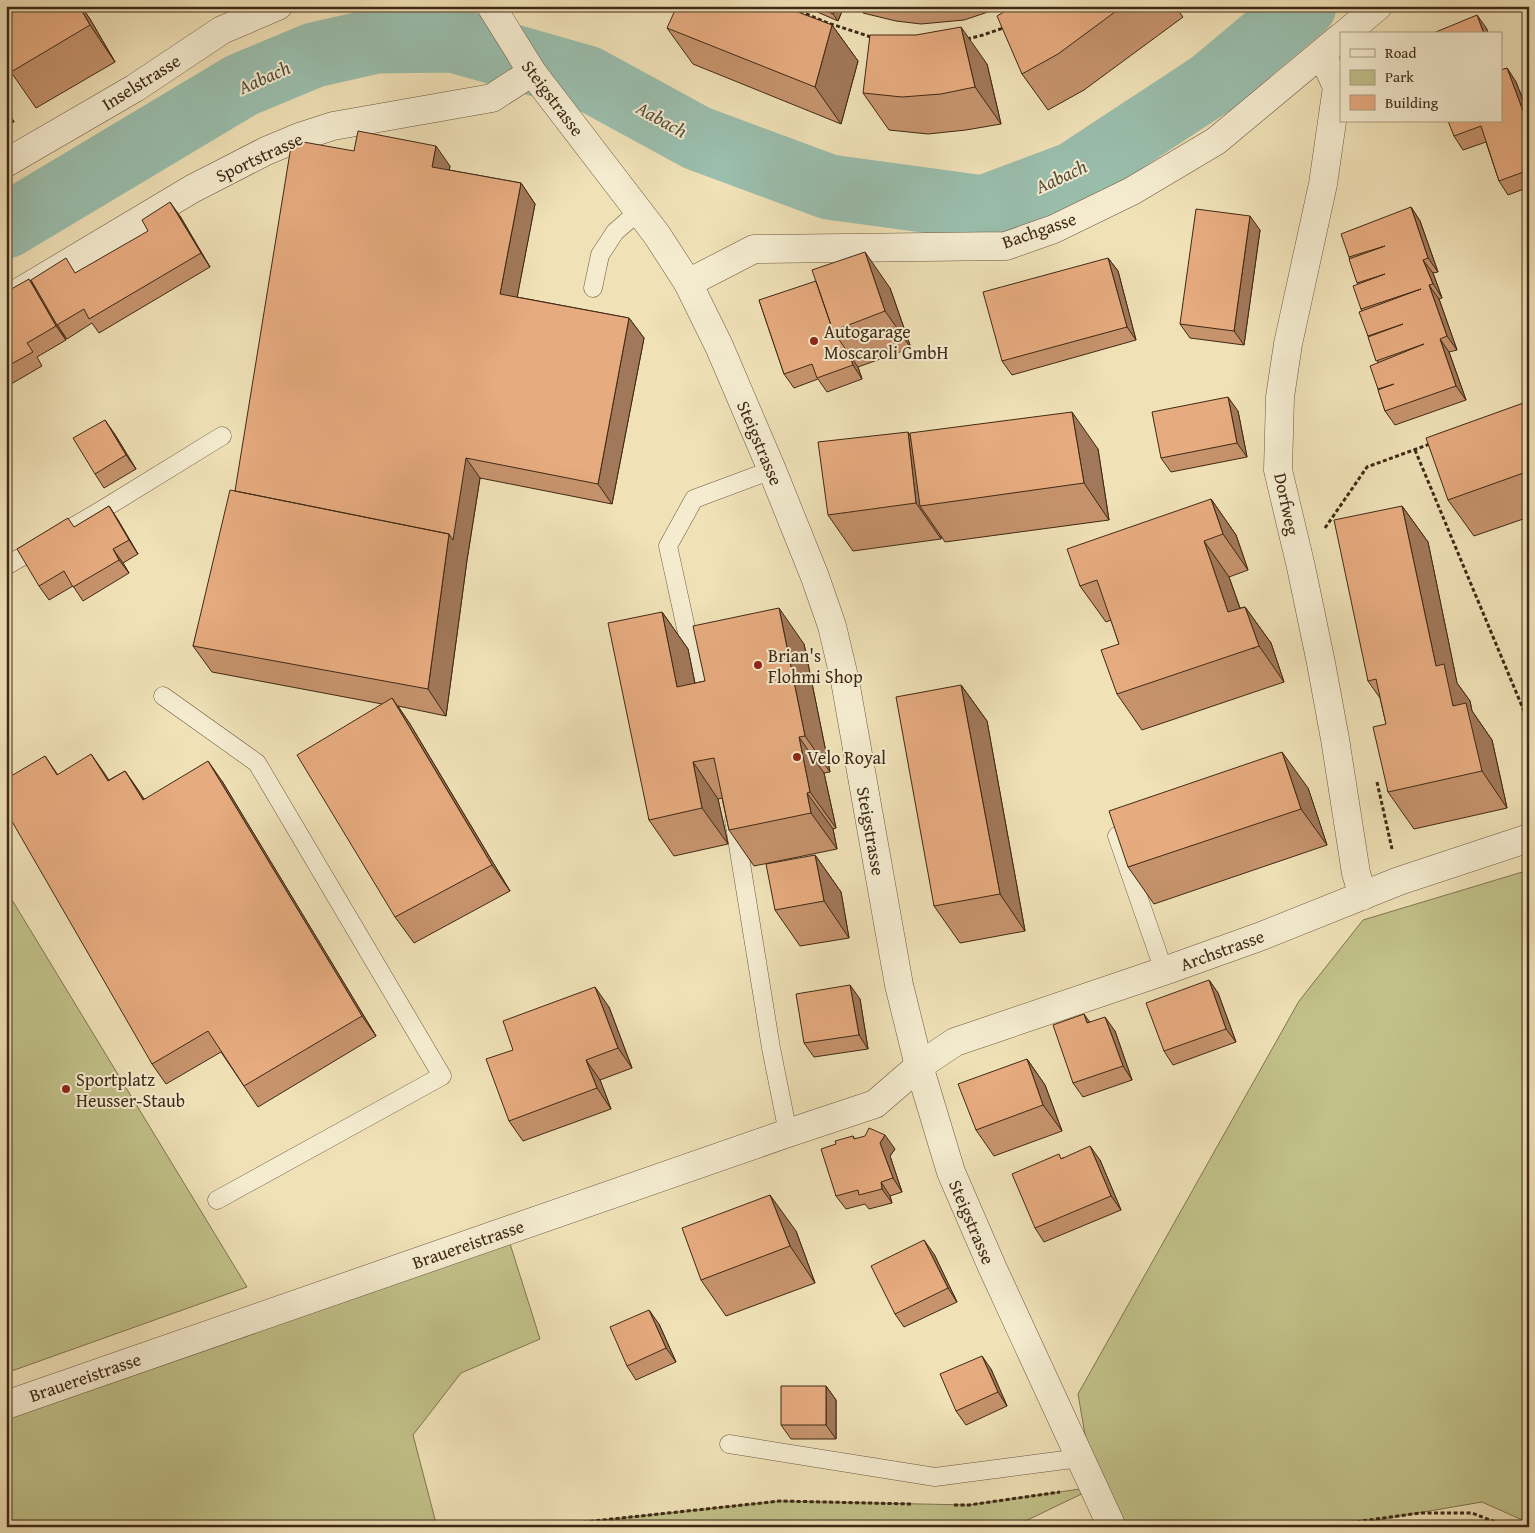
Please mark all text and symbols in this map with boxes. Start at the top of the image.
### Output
legend [1340,32,1502,122]
text: Road [1385,42,1416,63]
street label: Inselstrasse [96,47,186,117]
water label: Aabach [233,53,295,101]
street label: Steigstrasse [515,54,591,142]
text: Park [1385,66,1414,87]
text: Building [1385,92,1439,113]
water label: Aabach [631,93,693,145]
street label: Sportstrasse [211,125,307,189]
water label: Aabach [1030,152,1092,201]
street label: Bachgasse [998,205,1080,255]
place label: Autogarage Moscaroli GmbH [824,318,949,366]
marker: Autogarage Moscaroli GmbH [808,335,820,347]
street label: Steigstrasse [730,396,790,490]
street label: Dorfweg [1267,470,1307,538]
place label: Brian's Flohmi Shop [768,642,863,690]
marker: Brian's Flohmi Shop [752,659,764,671]
place label: Velo Royal [807,744,886,771]
marker: Velo Royal [791,751,803,763]
street label: Steigstrasse [850,785,892,877]
street label: Archstrasse [1176,922,1268,978]
place label: Sportplatz Heusser-Staub [76,1066,185,1114]
marker: Sportplatz Heusser-Staub [60,1083,72,1095]
street label: Steigstrasse [942,1175,1002,1269]
street label: Brauereistrasse [408,1212,528,1276]
street label: Brauereistrasse [25,1345,145,1409]

